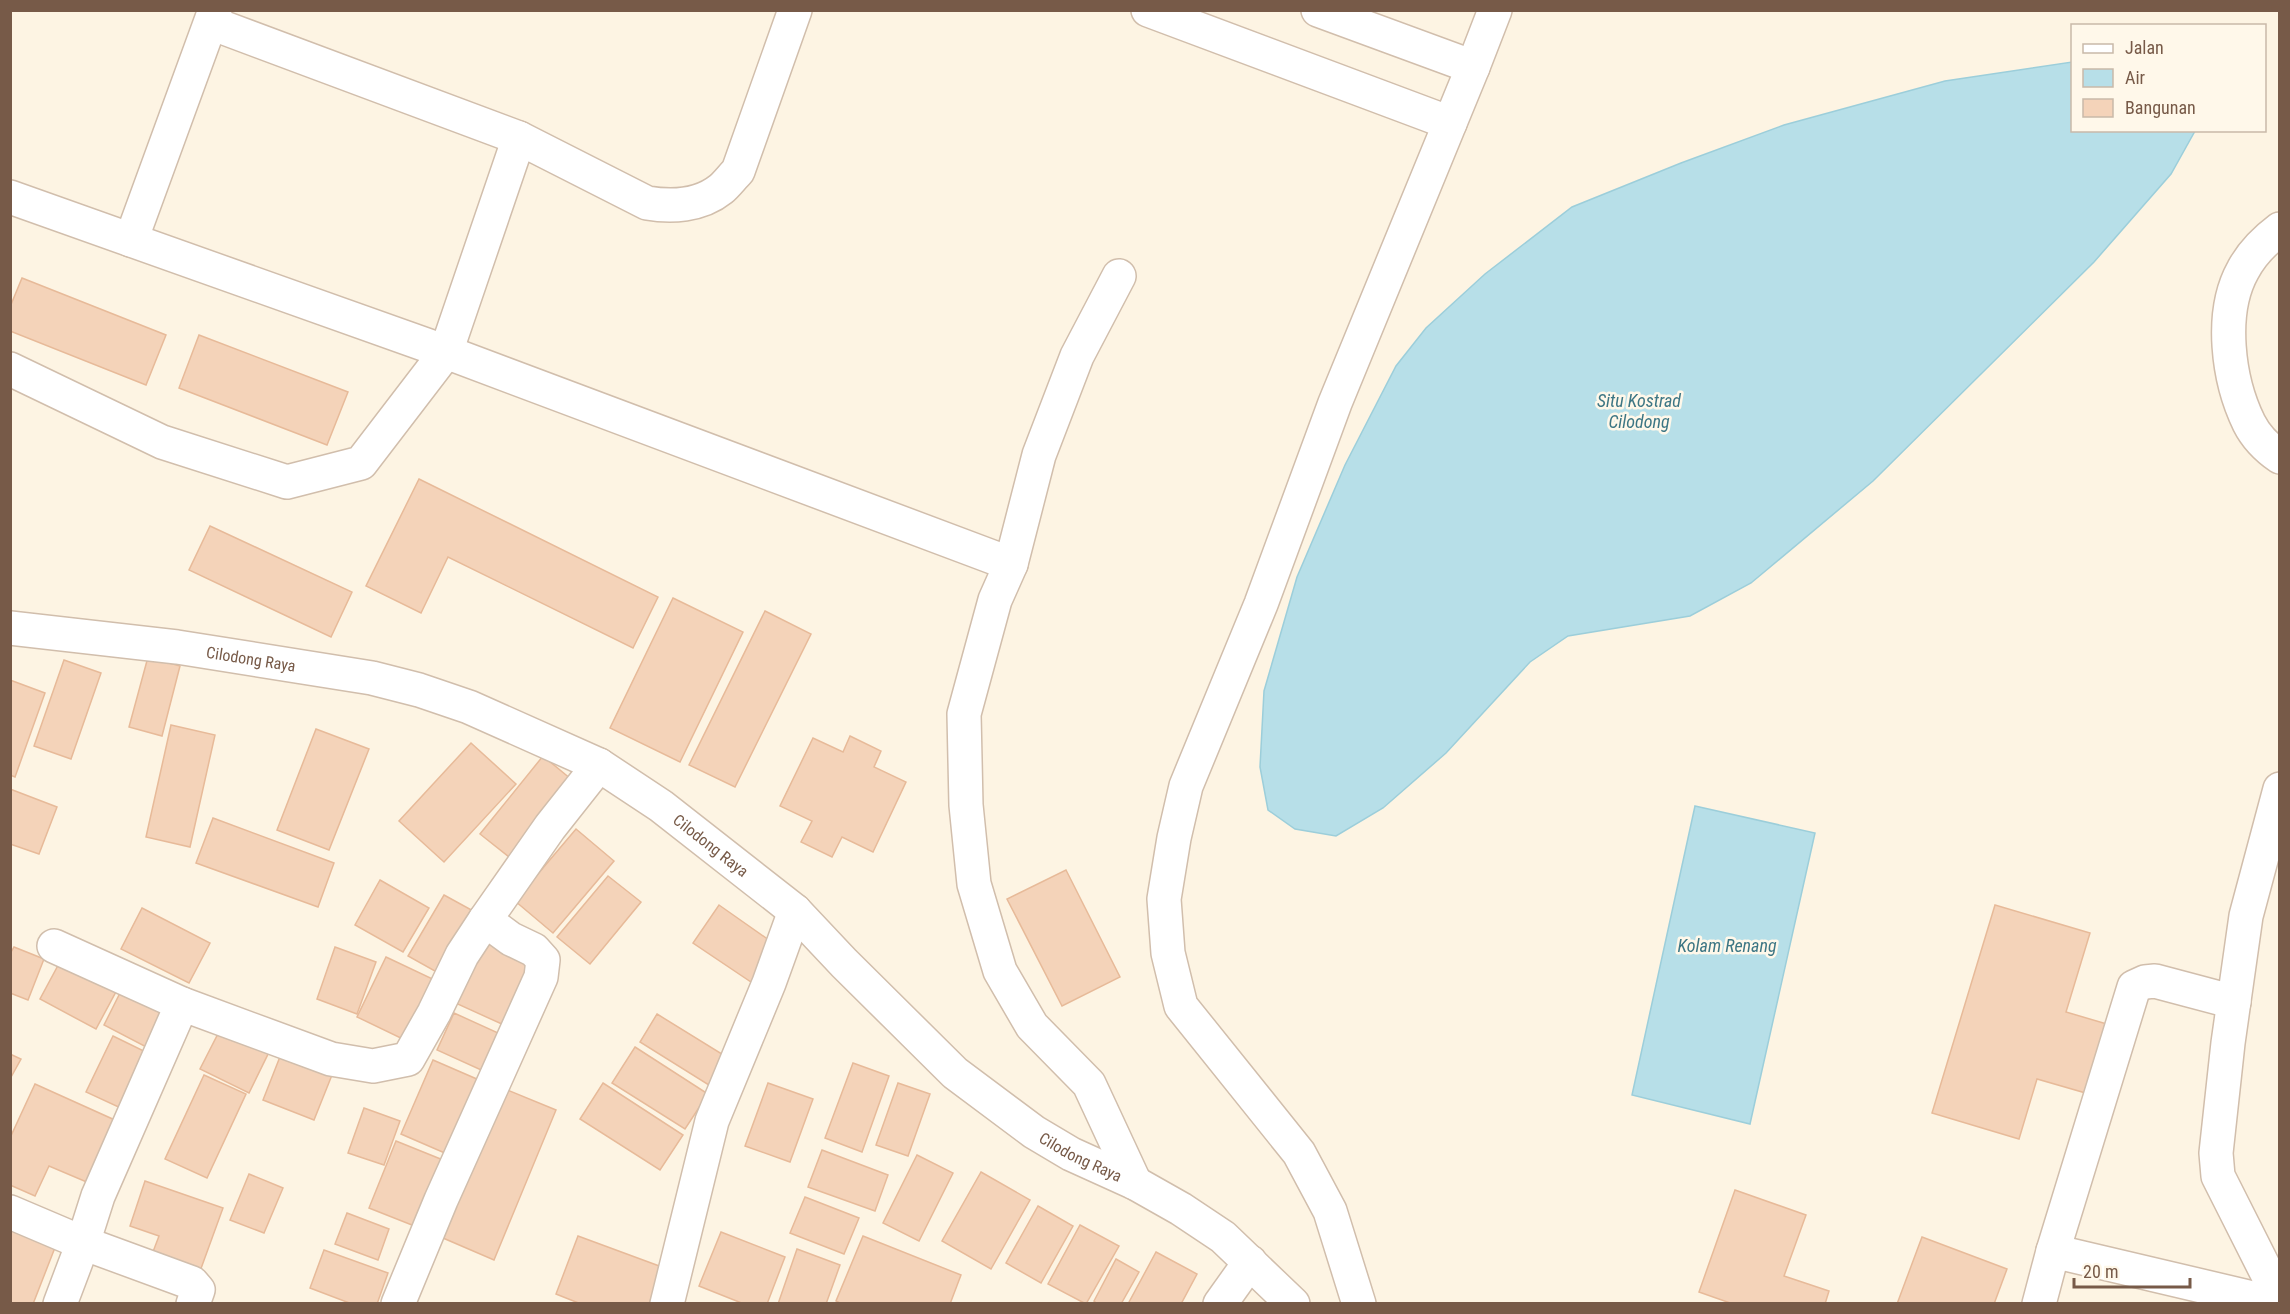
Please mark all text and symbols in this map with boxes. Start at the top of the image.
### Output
legend [2071,24,2266,132]
text: Jalan [2125,37,2164,58]
text: Air [2125,67,2146,88]
text: Bangunan [2125,97,2196,118]
water label: Situ Kostrad Cilodong [1597,390,1681,432]
street label: Cilodong Raya [205,643,297,676]
street label: Cilodong Raya [669,810,752,881]
water label: Kolam Renang [1678,935,1777,956]
street label: Cilodong Raya [1036,1128,1125,1186]
scale bar [2074,1251,2190,1289]
text: 20 m [2083,1261,2118,1282]

